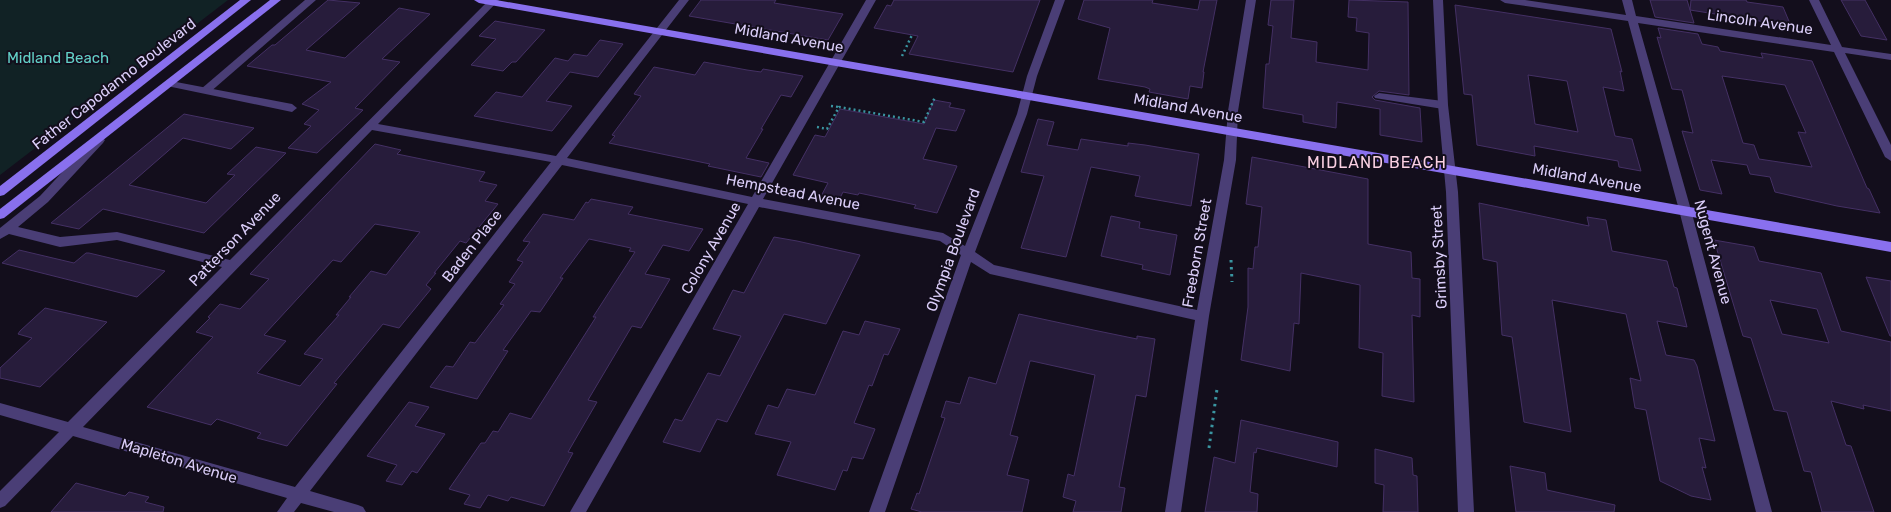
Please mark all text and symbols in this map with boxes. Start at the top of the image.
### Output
street label: Lincoln Avenue [1706,6,1814,38]
street label: Father Capodanno Boulevard [29,15,199,153]
street label: Midland Avenue [733,20,845,56]
park label: Midland Beach [7,49,109,67]
street label: Midland Avenue [1132,90,1244,126]
district label: MIDLAND BEACH [1307,153,1447,172]
street label: Midland Avenue [1531,160,1643,196]
street label: Hempstead Avenue [724,170,862,214]
street label: Olympia Boulevard [922,186,984,314]
street label: Patterson Avenue [185,188,285,290]
street label: Freeborn Street [1179,197,1215,309]
street label: Nugent Avenue [1690,198,1736,306]
street label: Colony Avenue [677,199,745,297]
street label: Grimsby Street [1427,204,1451,309]
street label: Baden Place [438,206,506,286]
street label: Mapleton Avenue [119,435,239,487]

